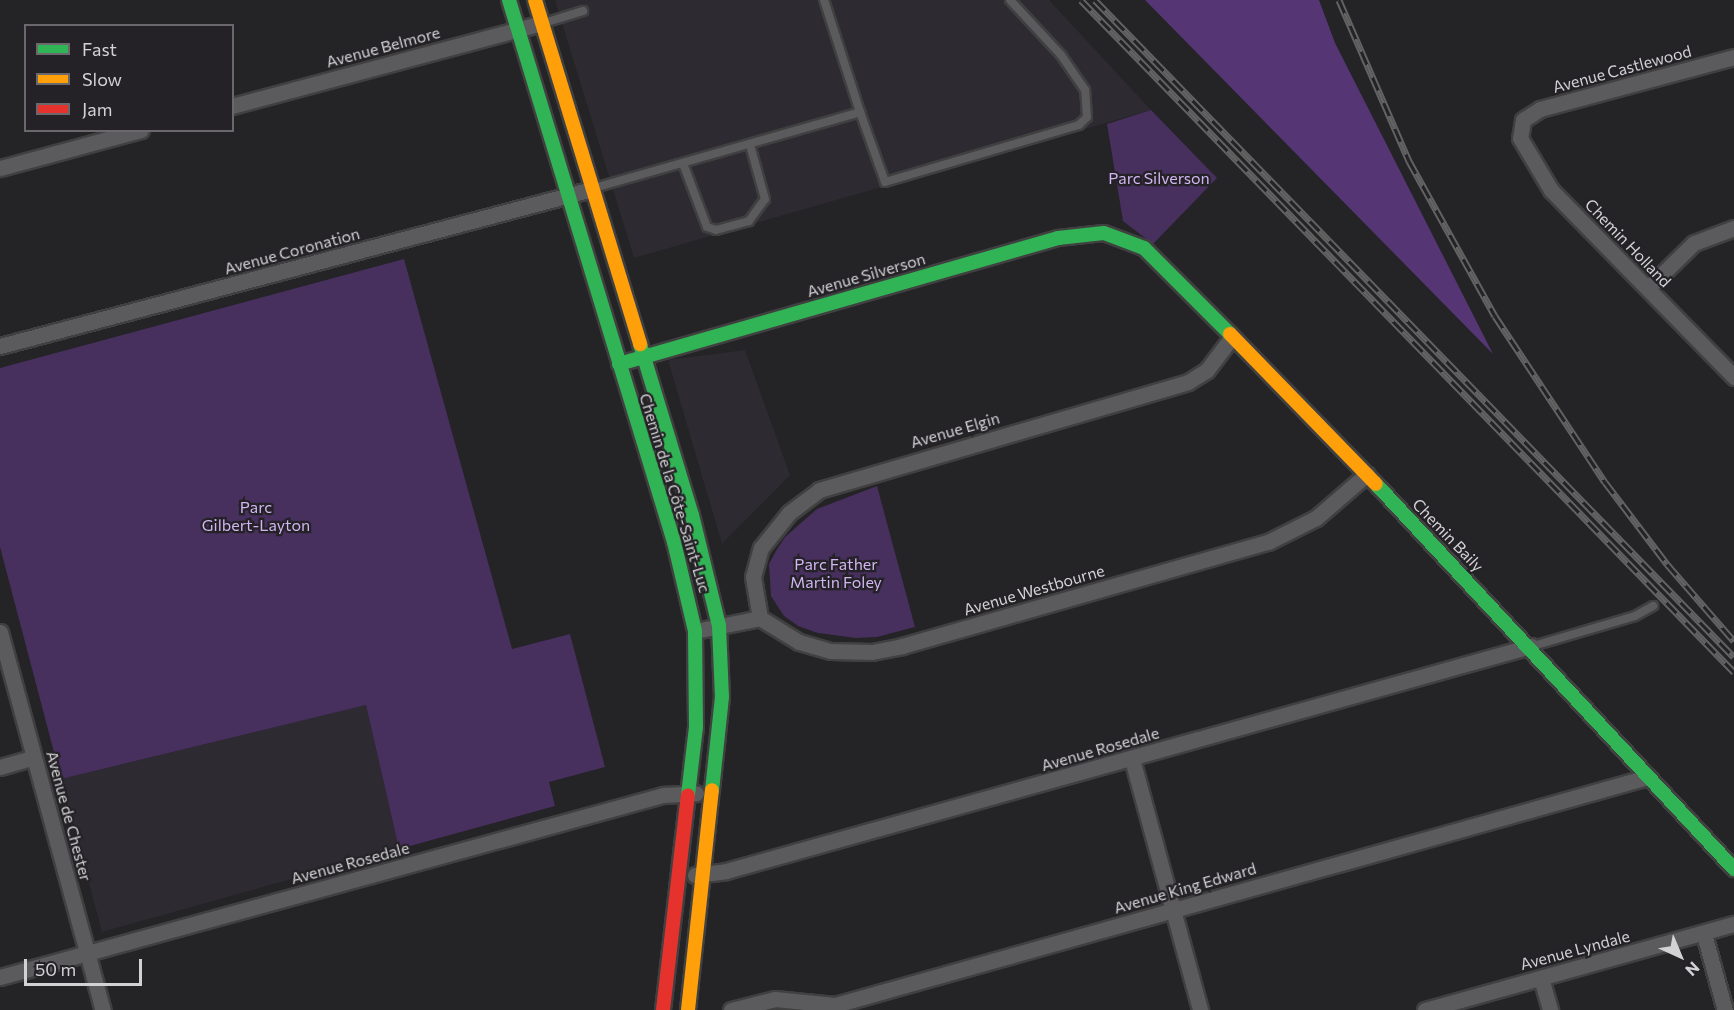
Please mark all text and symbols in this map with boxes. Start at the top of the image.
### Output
street label: Avenue Belmore [324,23,442,71]
legend [24,24,234,132]
text: Fast [82,38,117,60]
street label: Avenue Castlewood [1551,41,1693,97]
text: Slow [82,68,122,90]
text: Jam [82,98,112,120]
park label: Parc Silverson [1108,168,1210,188]
street label: Chemin Holland [1581,195,1675,291]
street label: Avenue Coronation [222,224,362,278]
street label: Avenue Silverson [805,249,927,301]
street label: Chemin de la Côte-Saint-Luc [635,391,715,595]
street label: Avenue Elgin [908,408,1002,452]
street label: Chemin Baily [1408,495,1488,575]
park label: Parc Gilbert-Layton [202,497,310,535]
park label: Parc Father Martin Foley [790,554,882,592]
street label: Avenue Westbourne [961,561,1107,619]
street label: Avenue Rosedale [1039,723,1161,775]
street label: Avenue de Chester [42,749,96,883]
street label: Avenue Rosedale [289,838,411,888]
street label: Avenue King Edward [1112,858,1258,918]
street label: Avenue Lyndale [1518,926,1632,974]
north arrow [1650,926,1710,986]
scale bar [27,947,146,985]
text: 50 m [35,958,76,980]
text: N [1682,958,1704,980]

